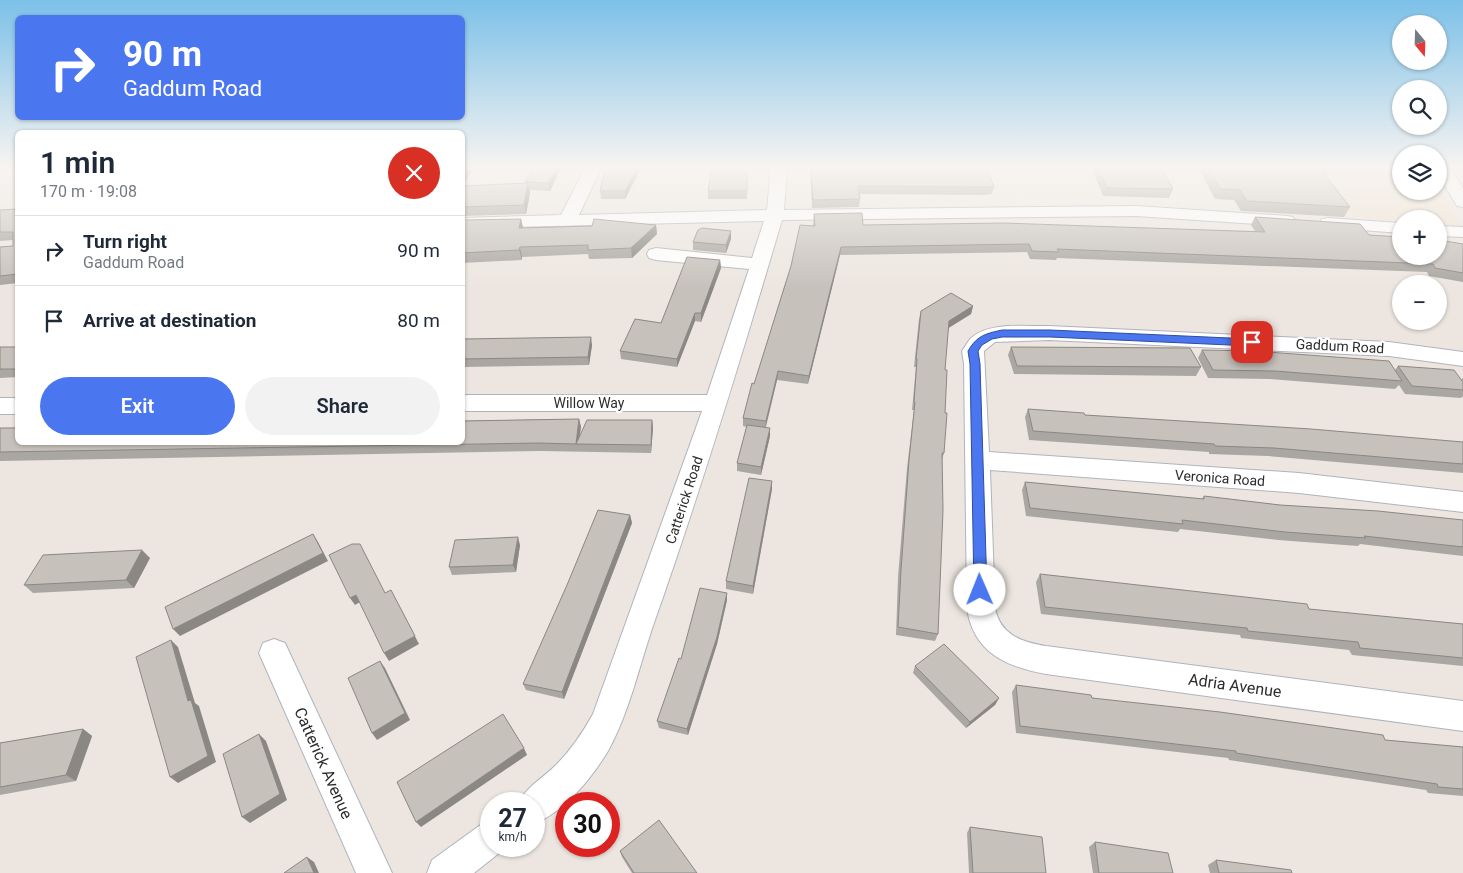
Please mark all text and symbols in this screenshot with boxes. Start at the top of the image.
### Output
north arrow [1392,15,1448,70]
map controls [1392,15,1447,330]
text: 90 m [123,34,202,75]
icon: right [40,35,105,100]
text: Gaddum Road [123,76,262,101]
button: search [1392,80,1447,135]
text: 1 min [40,145,115,180]
button: layers [1392,145,1447,200]
button: close [388,147,440,199]
text: 170 m · 19:08 [40,182,137,201]
button: + [1392,210,1447,265]
text: Turn right [83,230,167,253]
icon: right [40,237,68,265]
text: 90 m [397,239,440,262]
text: Gaddum Road [83,253,184,272]
button: − [1392,275,1447,330]
icon: arrive [40,307,68,335]
text: Arrive at destination [83,309,256,332]
text: 80 m [397,309,440,332]
pin [1231,321,1273,363]
icon: arrive [1238,328,1266,356]
street label: Gaddum Road [1295,336,1385,356]
button: Exit [40,377,235,435]
button: Share [245,377,440,435]
street label: Willow Way [554,395,625,411]
street label: Catterick Road [662,454,706,546]
street label: Veronica Road [1174,467,1266,489]
position arrow [953,563,1005,615]
street label: Adria Avenue [1187,670,1283,701]
street label: Catterick Avenue [290,704,357,822]
speed limit sign: 30 [555,792,620,857]
text: 27 [498,804,527,833]
text: km/h [498,830,527,844]

